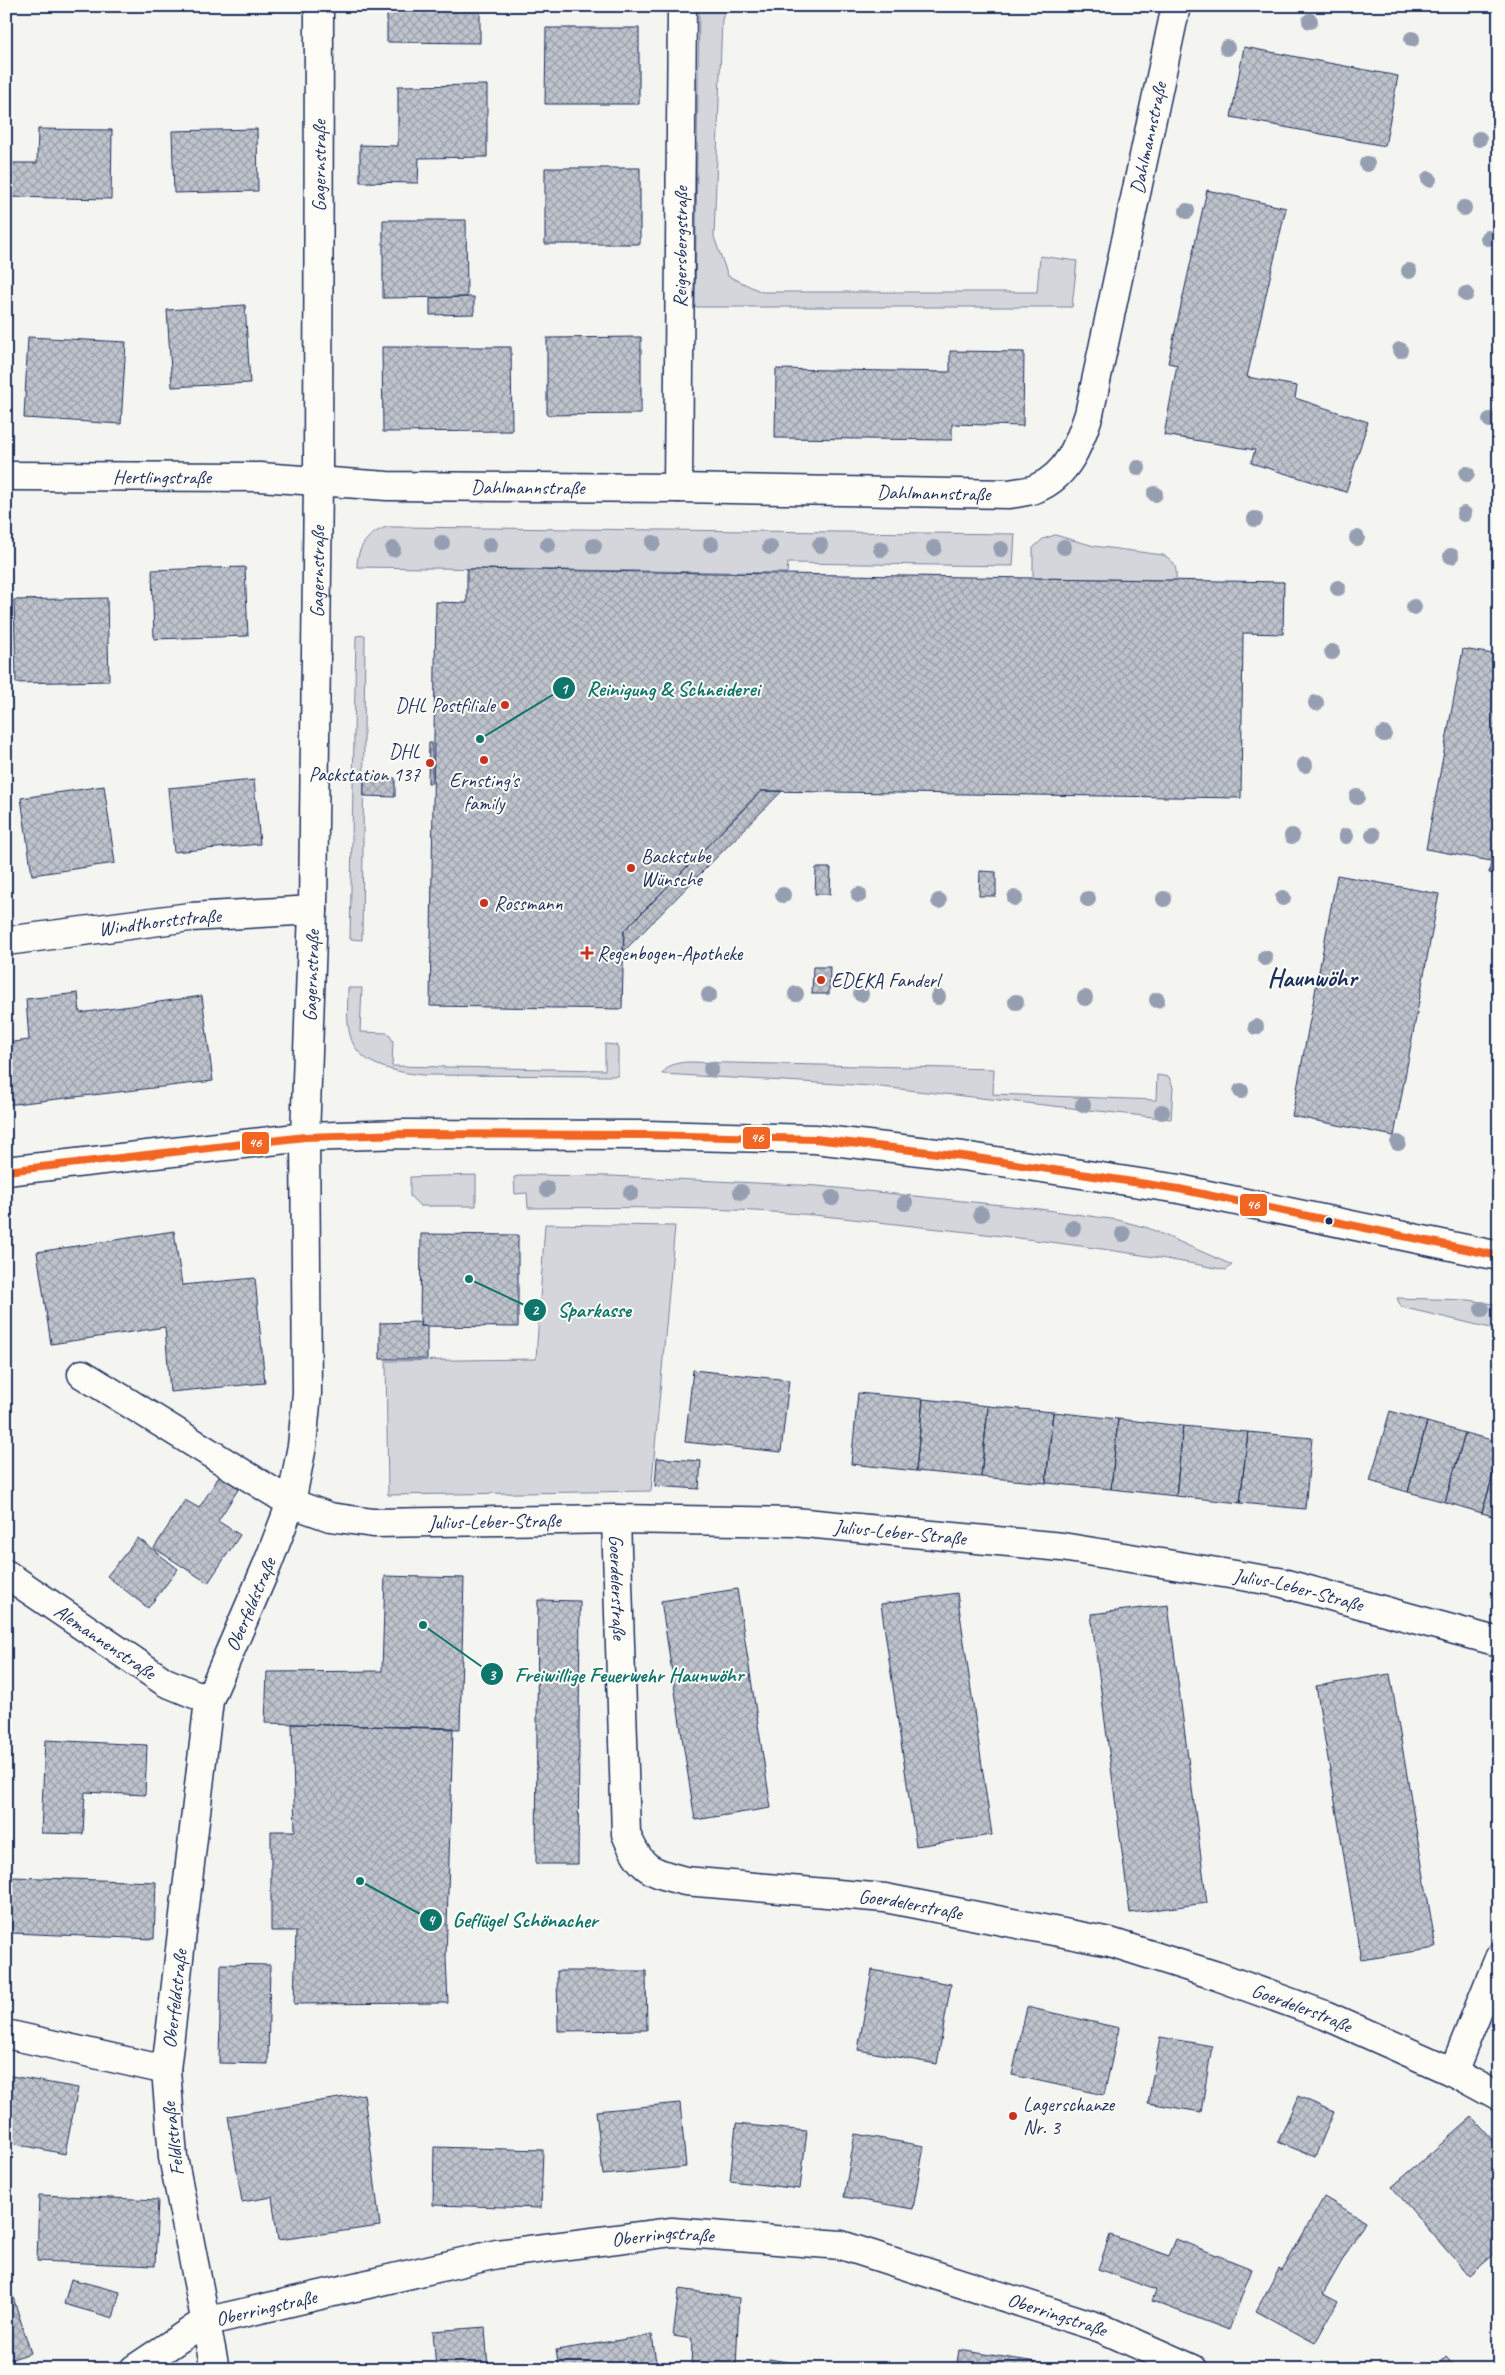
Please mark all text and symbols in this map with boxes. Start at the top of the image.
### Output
street label: Dahlmannstraße [1124,78,1172,196]
street label: Gagernstraße [306,118,331,212]
street label: Reigersbergstraße [667,185,693,308]
street label: Hertlingstraße [113,464,213,489]
street label: Dahlmannstraße [471,474,586,500]
street label: Dahlmannstraße [877,479,992,506]
street label: Gagernstraße [304,524,330,618]
callout: Reinigung & Schneiderei [551,670,770,706]
text: Reinigung & Schneiderei [586,676,762,702]
text: 1 [561,680,570,699]
place label: DHL Postfiliale [395,693,496,718]
marker: DHL Postfiliale [499,699,511,711]
place label: DHL Packstation 137 [309,739,421,787]
marker: Ernsting's family [478,754,490,766]
marker: DHL Packstation 137 [424,757,436,769]
place label: Ernsting's family [449,768,521,816]
place label: Backstube Wünsche [641,844,712,892]
marker: Backstube Wünsche [625,862,637,874]
place label: Rossmann [494,891,563,916]
marker: Rossmann [478,897,490,909]
street label: Windthorststraße [97,903,223,941]
street label: Gagernstraße [297,928,325,1022]
place label: Regenbogen-Apotheke [597,941,744,966]
marker: Regenbogen-Apotheke [581,947,593,959]
district label: Haunwöhr [1268,962,1359,994]
place label: EDEKA Fanderl [831,968,943,993]
marker: EDEKA Fanderl [815,974,827,986]
line badge: 46 [742,1126,771,1150]
text: 46 [751,1129,765,1146]
line badge: 46 [241,1131,270,1155]
text: 46 [249,1134,263,1151]
line badge: 46 [1239,1193,1268,1217]
text: 46 [1247,1196,1261,1213]
unlabelled marker [1324,1216,1334,1226]
callout: Sparkasse [522,1292,640,1328]
text: Sparkasse [557,1297,633,1323]
text: 2 [532,1301,540,1320]
street label: Julius-Leber-Straße [427,1507,562,1535]
street label: Julius-Leber-Straße [832,1513,969,1551]
street label: Goerdelerstraße [604,1534,632,1641]
street label: Oberfeldstraße [219,1553,282,1655]
street label: Julius-Leber-Straße [1231,1562,1367,1617]
street label: Alemannenstraße [50,1598,162,1686]
callout: Freiwillige Feuerwehr Haunwöhr [480,1656,753,1692]
text: Freiwillige Feuerwehr Haunwöhr [515,1662,746,1688]
text: 3 [489,1666,497,1685]
street label: Goerdelerstraße [857,1883,966,1926]
callout: Geflügel Schönacher [418,1902,607,1938]
text: Geflügel Schönacher [453,1907,600,1933]
text: 4 [428,1911,437,1930]
street label: Oberfeldstraße [156,1947,193,2050]
street label: Goerdelerstraße [1248,1977,1357,2038]
place label: Lagerschanze Nr. 3 [1023,2092,1116,2140]
street label: Feldlstraße [156,2099,190,2177]
marker: Lagerschanze Nr. 3 [1007,2110,1019,2122]
street label: Oberringstraße [610,2219,716,2252]
street label: Oberringstraße [213,2283,320,2331]
street label: Oberringstraße [1005,2287,1112,2342]

